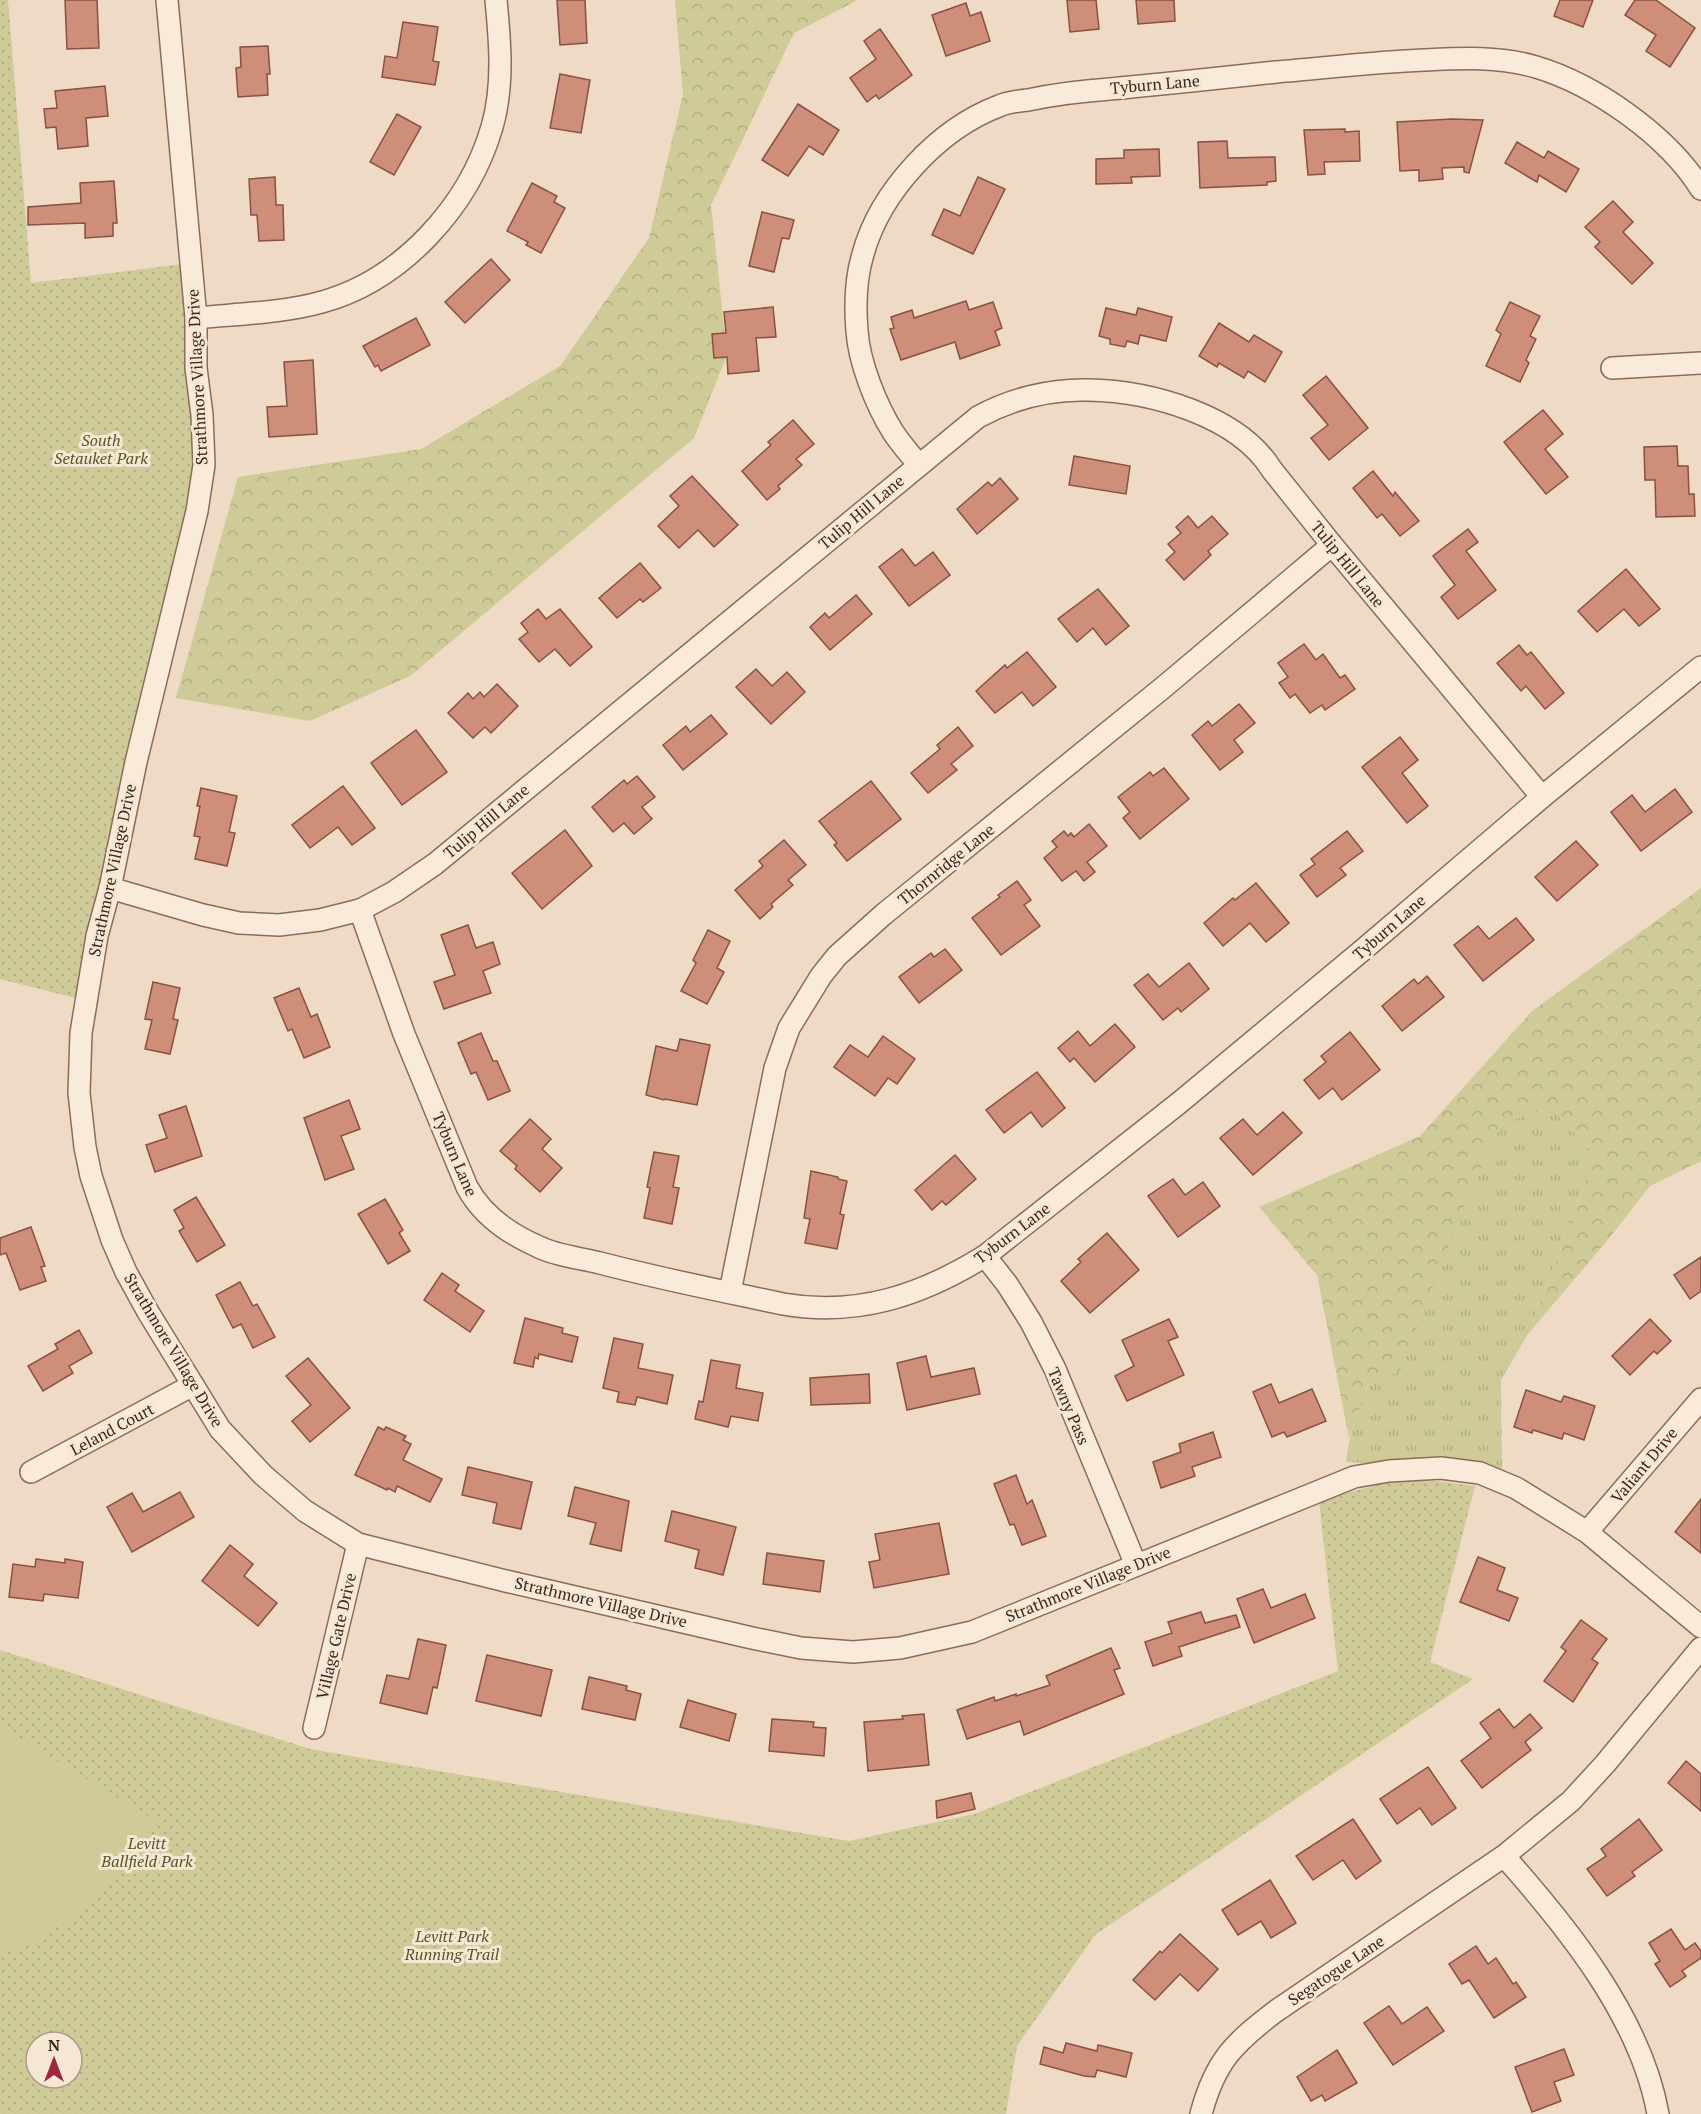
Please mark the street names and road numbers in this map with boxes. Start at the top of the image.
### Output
street label: Tyburn Lane [1109,69,1201,99]
street label: Strathmore Village Drive [181,288,213,466]
street label: Tulip Hill Lane [813,470,909,554]
street label: Tulip Hill Lane [1306,516,1390,612]
street label: Tulip Hill Lane [438,779,534,863]
street label: Strathmore Village Drive [83,781,141,959]
street label: Thornridge Lane [893,818,999,910]
street label: Tyburn Lane [1348,889,1430,965]
street label: Tyburn Lane [427,1108,483,1200]
street label: Tyburn Lane [970,1197,1054,1269]
street label: Strathmore Village Drive [119,1269,229,1431]
street label: Tawny Pass [1043,1364,1095,1448]
street label: Leland Court [66,1398,158,1460]
street label: Valiant Drive [1606,1422,1682,1508]
street label: Strathmore Village Drive [1002,1541,1174,1627]
street label: Village Gate Drive [311,1571,361,1701]
street label: Strathmore Village Drive [513,1571,689,1633]
street label: Segatogue Lane [1283,1930,1389,2010]

